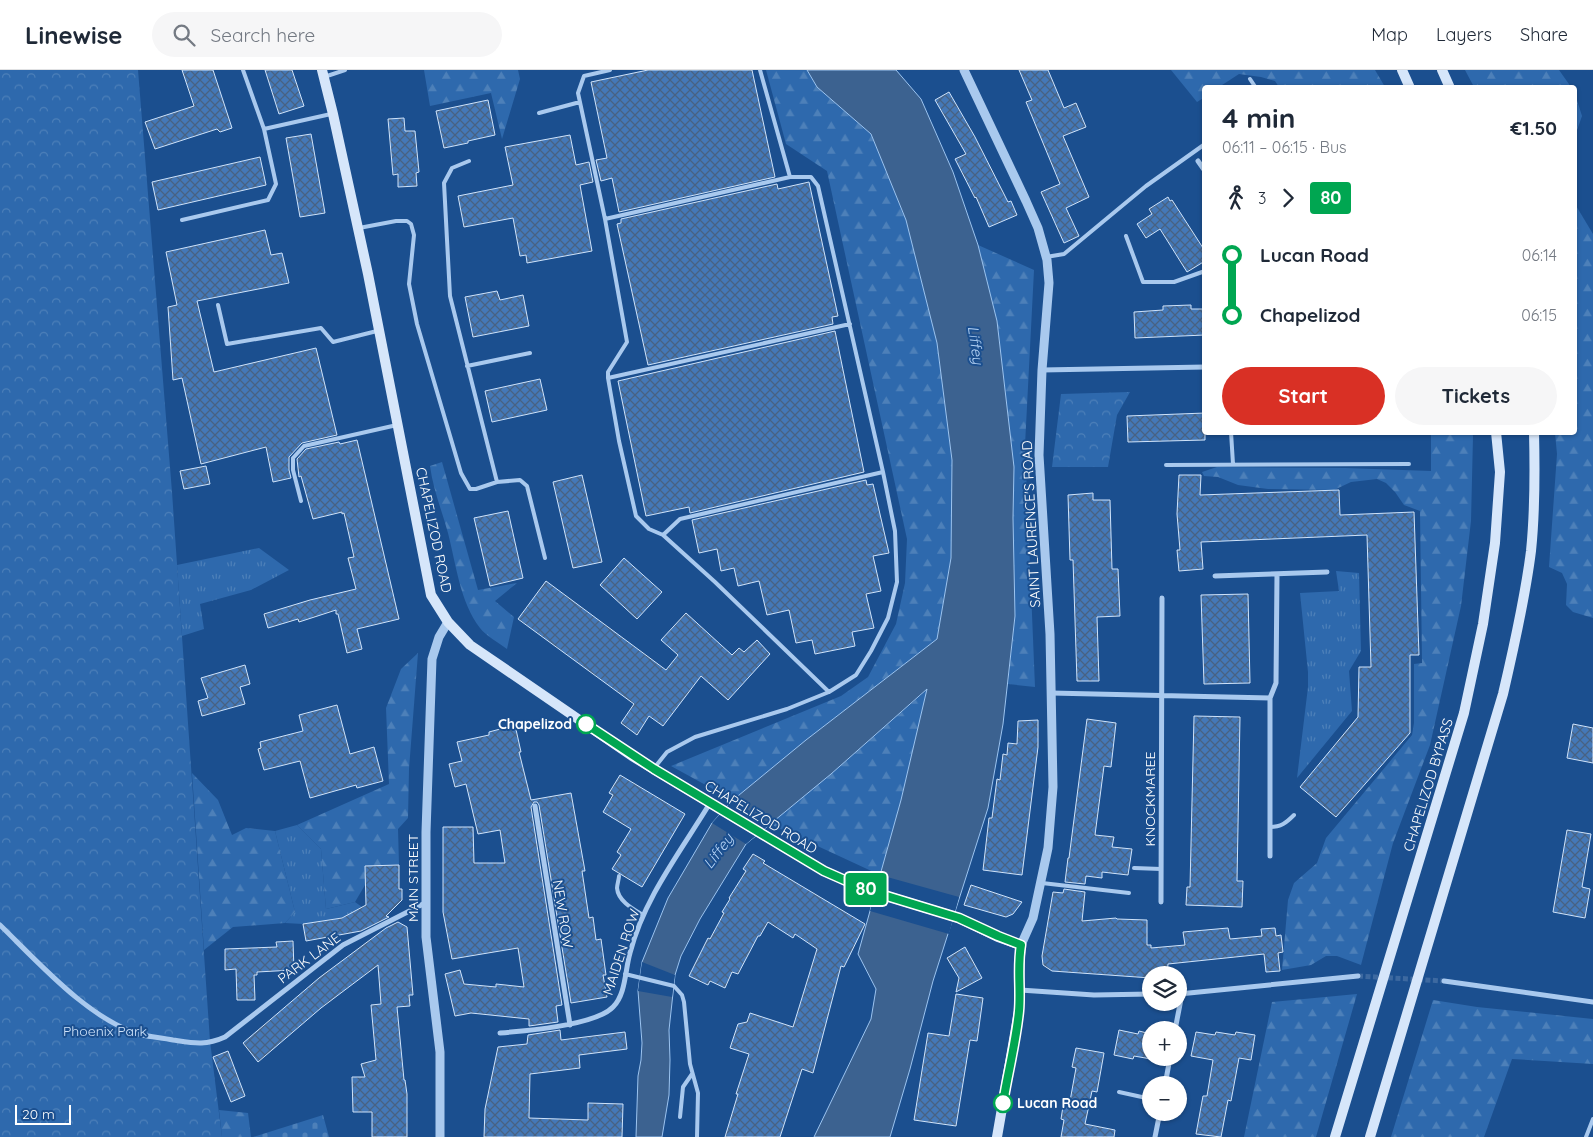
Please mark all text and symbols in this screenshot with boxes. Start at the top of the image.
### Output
search box [152,12,502,57]
text: Linewise [25,20,122,50]
icon: search [170,21,198,49]
text: Search here [210,23,315,47]
text: Map [1371,23,1408,46]
text: Layers [1436,23,1492,46]
text: Share [1520,23,1568,46]
text: 4 min [1222,100,1295,135]
text: €1.50 [1510,116,1557,140]
text: 06:11 – 06:15 · Bus [1222,137,1347,157]
icon: walk [1222,184,1250,212]
icon: forward [1274,184,1302,212]
text: 80 [1320,186,1341,209]
text: 3 [1258,188,1266,208]
text: Lucan Road [1260,243,1369,267]
text: 06:14 [1522,245,1557,265]
text: Chapelizod [1260,303,1361,327]
text: 06:15 [1521,305,1557,325]
water label: Liffey [964,324,988,367]
button: Start [1222,367,1385,425]
button: Tickets [1395,367,1557,425]
street label: SAINT LAURENCE'S ROAD [1018,440,1044,608]
street label: CHAPELIZOD ROAD [412,465,456,595]
marker: Chapelizod [576,714,596,734]
place label: Chapelizod [498,715,572,733]
street label: CHAPELIZOD BYPASS [1399,716,1457,854]
street label: KNOCKMAREE [1141,752,1159,846]
street label: CHAPELIZOD ROAD [701,776,821,858]
water label: Liffey [699,829,738,872]
street label: MAIN STREET [404,834,422,922]
line badge: 80 [844,873,888,905]
text: 80 [856,877,876,900]
street label: NEW ROW [549,879,577,950]
street label: MAIDEN ROW [599,906,644,997]
street label: PARK LANE [274,928,344,988]
map controls [1142,966,1187,1121]
button: layers [1142,966,1187,1011]
button: + [1142,1021,1187,1066]
park label: Phoenix Park [63,1022,147,1040]
button: − [1142,1076,1187,1121]
marker: Lucan Road [993,1093,1013,1113]
place label: Lucan Road [1017,1094,1097,1112]
scale bar [15,1102,71,1125]
text: 20 m [22,1105,55,1123]

